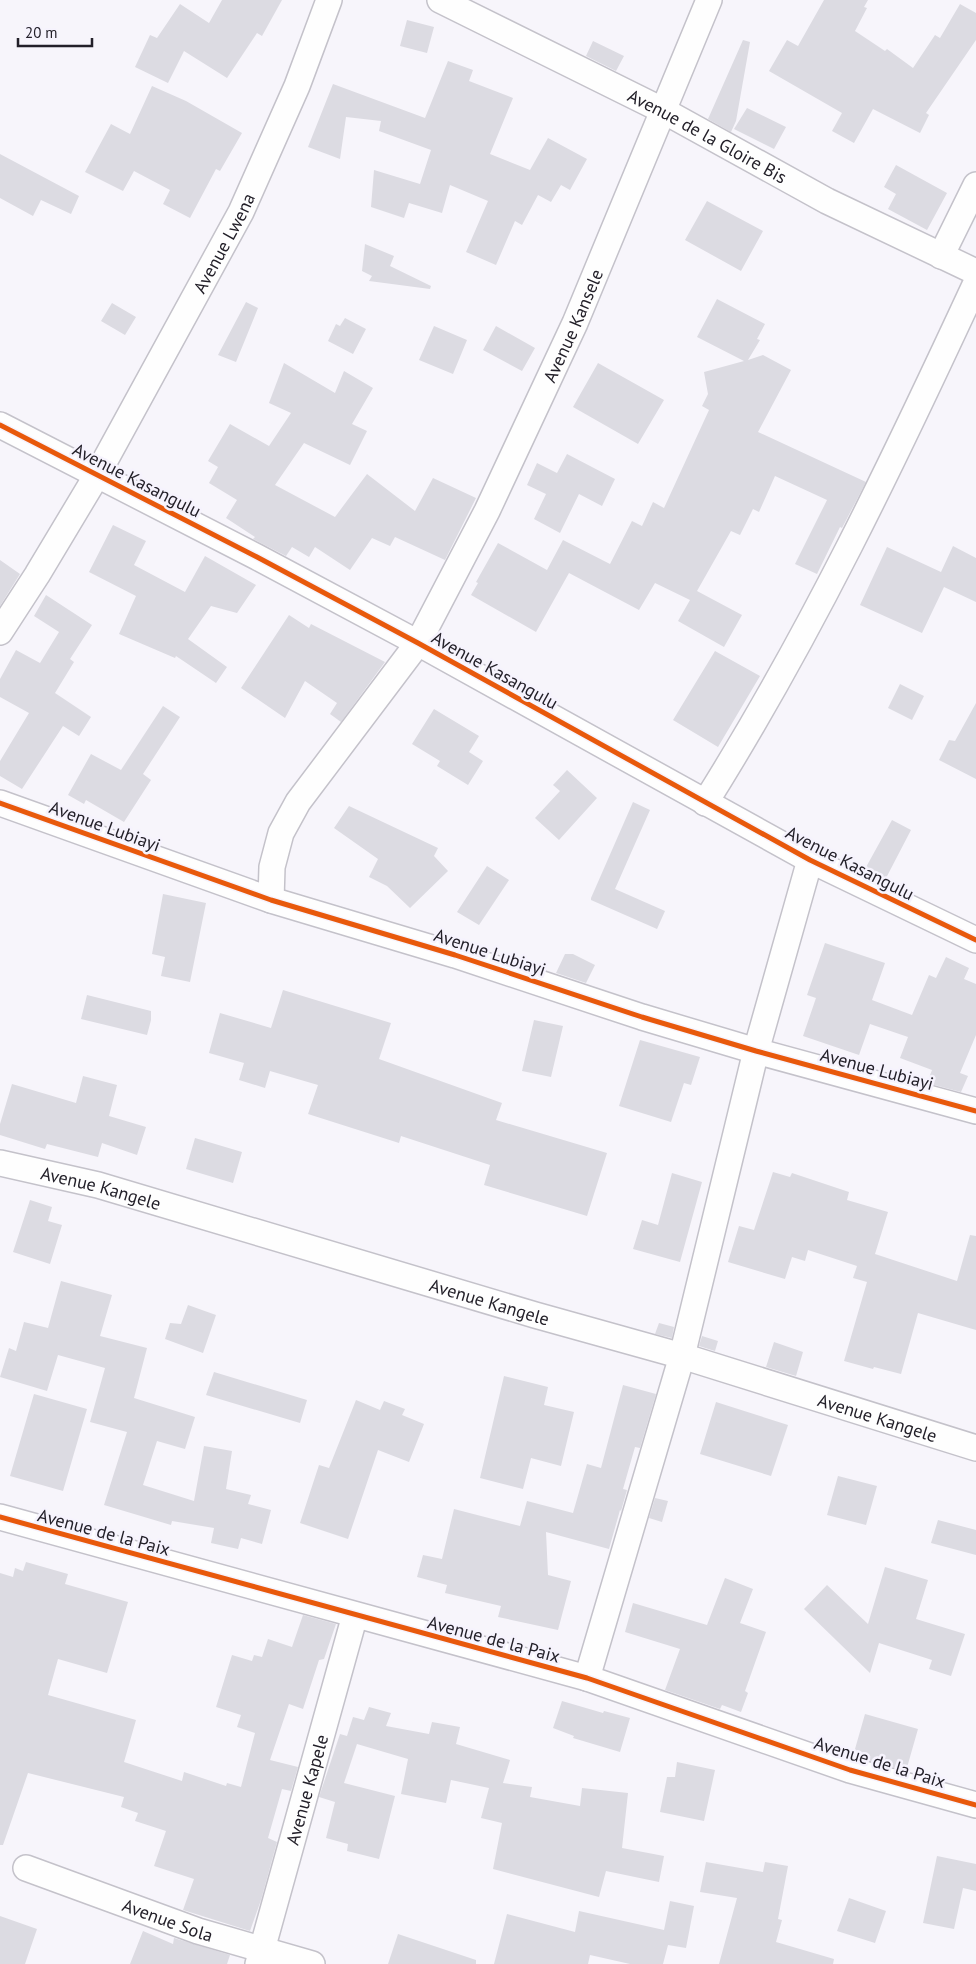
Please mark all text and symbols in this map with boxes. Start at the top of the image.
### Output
scale bar [18,15,91,47]
text: 20 m [25,23,58,42]
street label: Avenue de la Gloire Bis [624,83,791,188]
street label: Avenue Lwena [187,189,259,297]
street label: Avenue Kansele [537,265,608,386]
street label: Avenue Kasangulu [69,438,205,522]
street label: Avenue Kasangulu [428,626,562,714]
street label: Avenue Lubiayi [46,795,164,857]
street label: Avenue Kasangulu [782,821,918,905]
street label: Avenue Lubiayi [431,923,549,981]
street label: Avenue Lubiayi [818,1043,936,1095]
street label: Avenue Kangele [39,1161,164,1215]
street label: Avenue Kangele [427,1273,552,1330]
street label: Avenue Kangele [815,1388,940,1447]
street label: Avenue de la Paix [35,1503,173,1561]
street label: Avenue de la Paix [425,1610,563,1668]
street label: Avenue de la Paix [812,1731,948,1793]
street label: Avenue Kapele [280,1732,333,1848]
street label: Avenue Sola [119,1893,216,1946]

